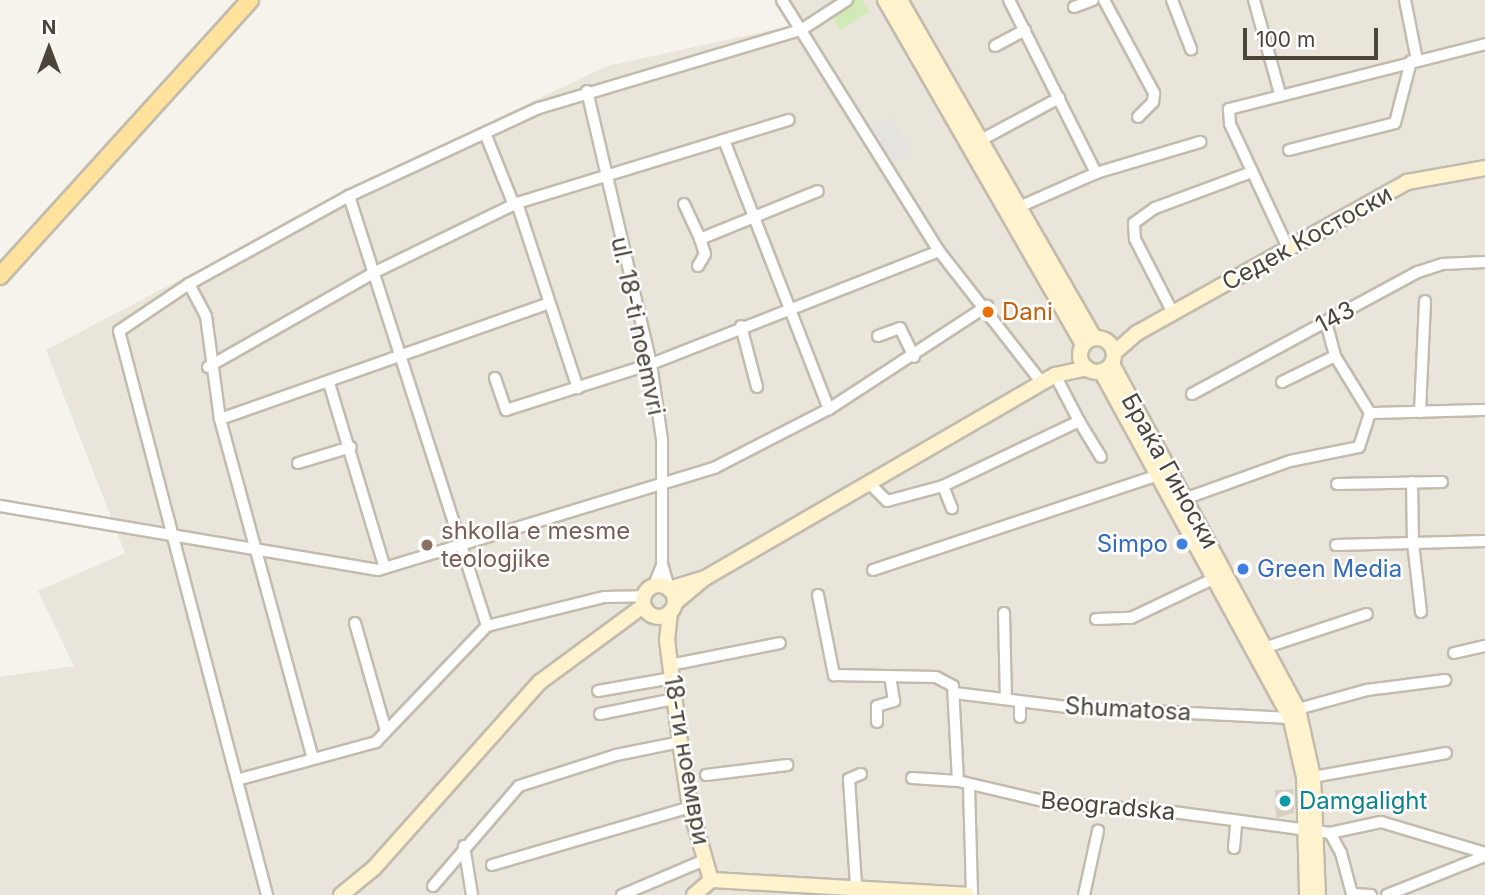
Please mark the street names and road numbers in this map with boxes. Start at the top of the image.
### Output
street label: Седек Костоски [1217,179,1397,297]
street label: ul. 18-ti noemvri [605,234,671,418]
street label: 143 [1311,295,1359,339]
street label: Браќа Гиноски [1115,388,1225,554]
street label: 18-ти ноември [658,673,716,847]
street label: Shumatosa [1064,691,1192,727]
street label: Beogradska [1039,786,1177,826]

